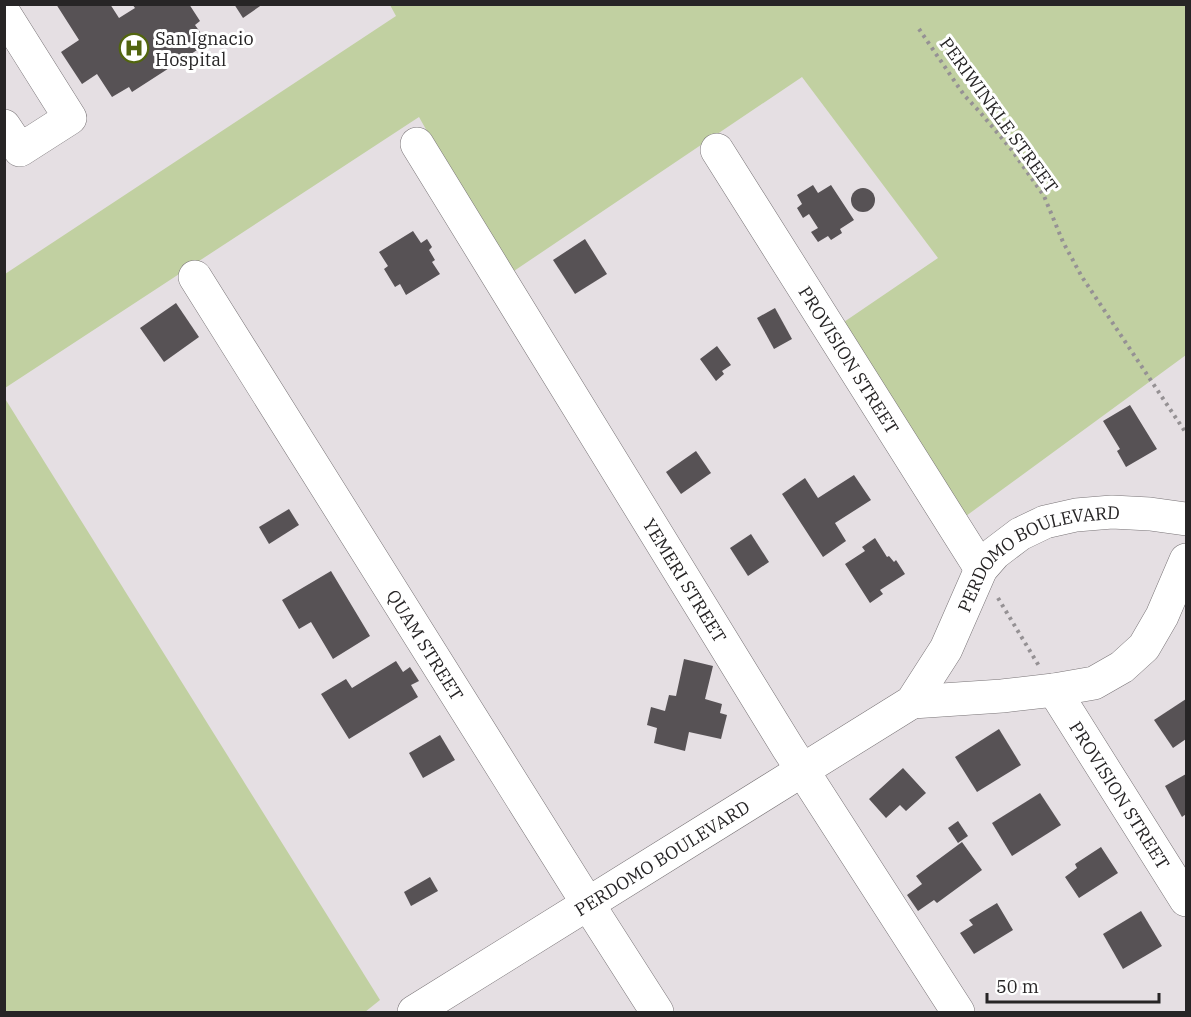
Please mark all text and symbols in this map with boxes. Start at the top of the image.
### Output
place label: San Ignacio Hospital [155,27,254,71]
hospital icon: San Ignacio Hospital [118,32,150,64]
street label: PERIWINKLE STREET [935,33,1063,198]
street label: PROVISION STREET [794,281,905,438]
street label: PERDOMO BOULEVARD [952,500,1120,616]
street label: YEMERI STREET [638,514,732,647]
street label: QUAM STREET [382,585,469,705]
street label: PROVISION STREET [1065,717,1175,874]
street label: PERDOMO BOULEVARD [570,795,754,921]
scale bar [987,966,1160,1004]
text: 50 m [996,975,1039,998]

